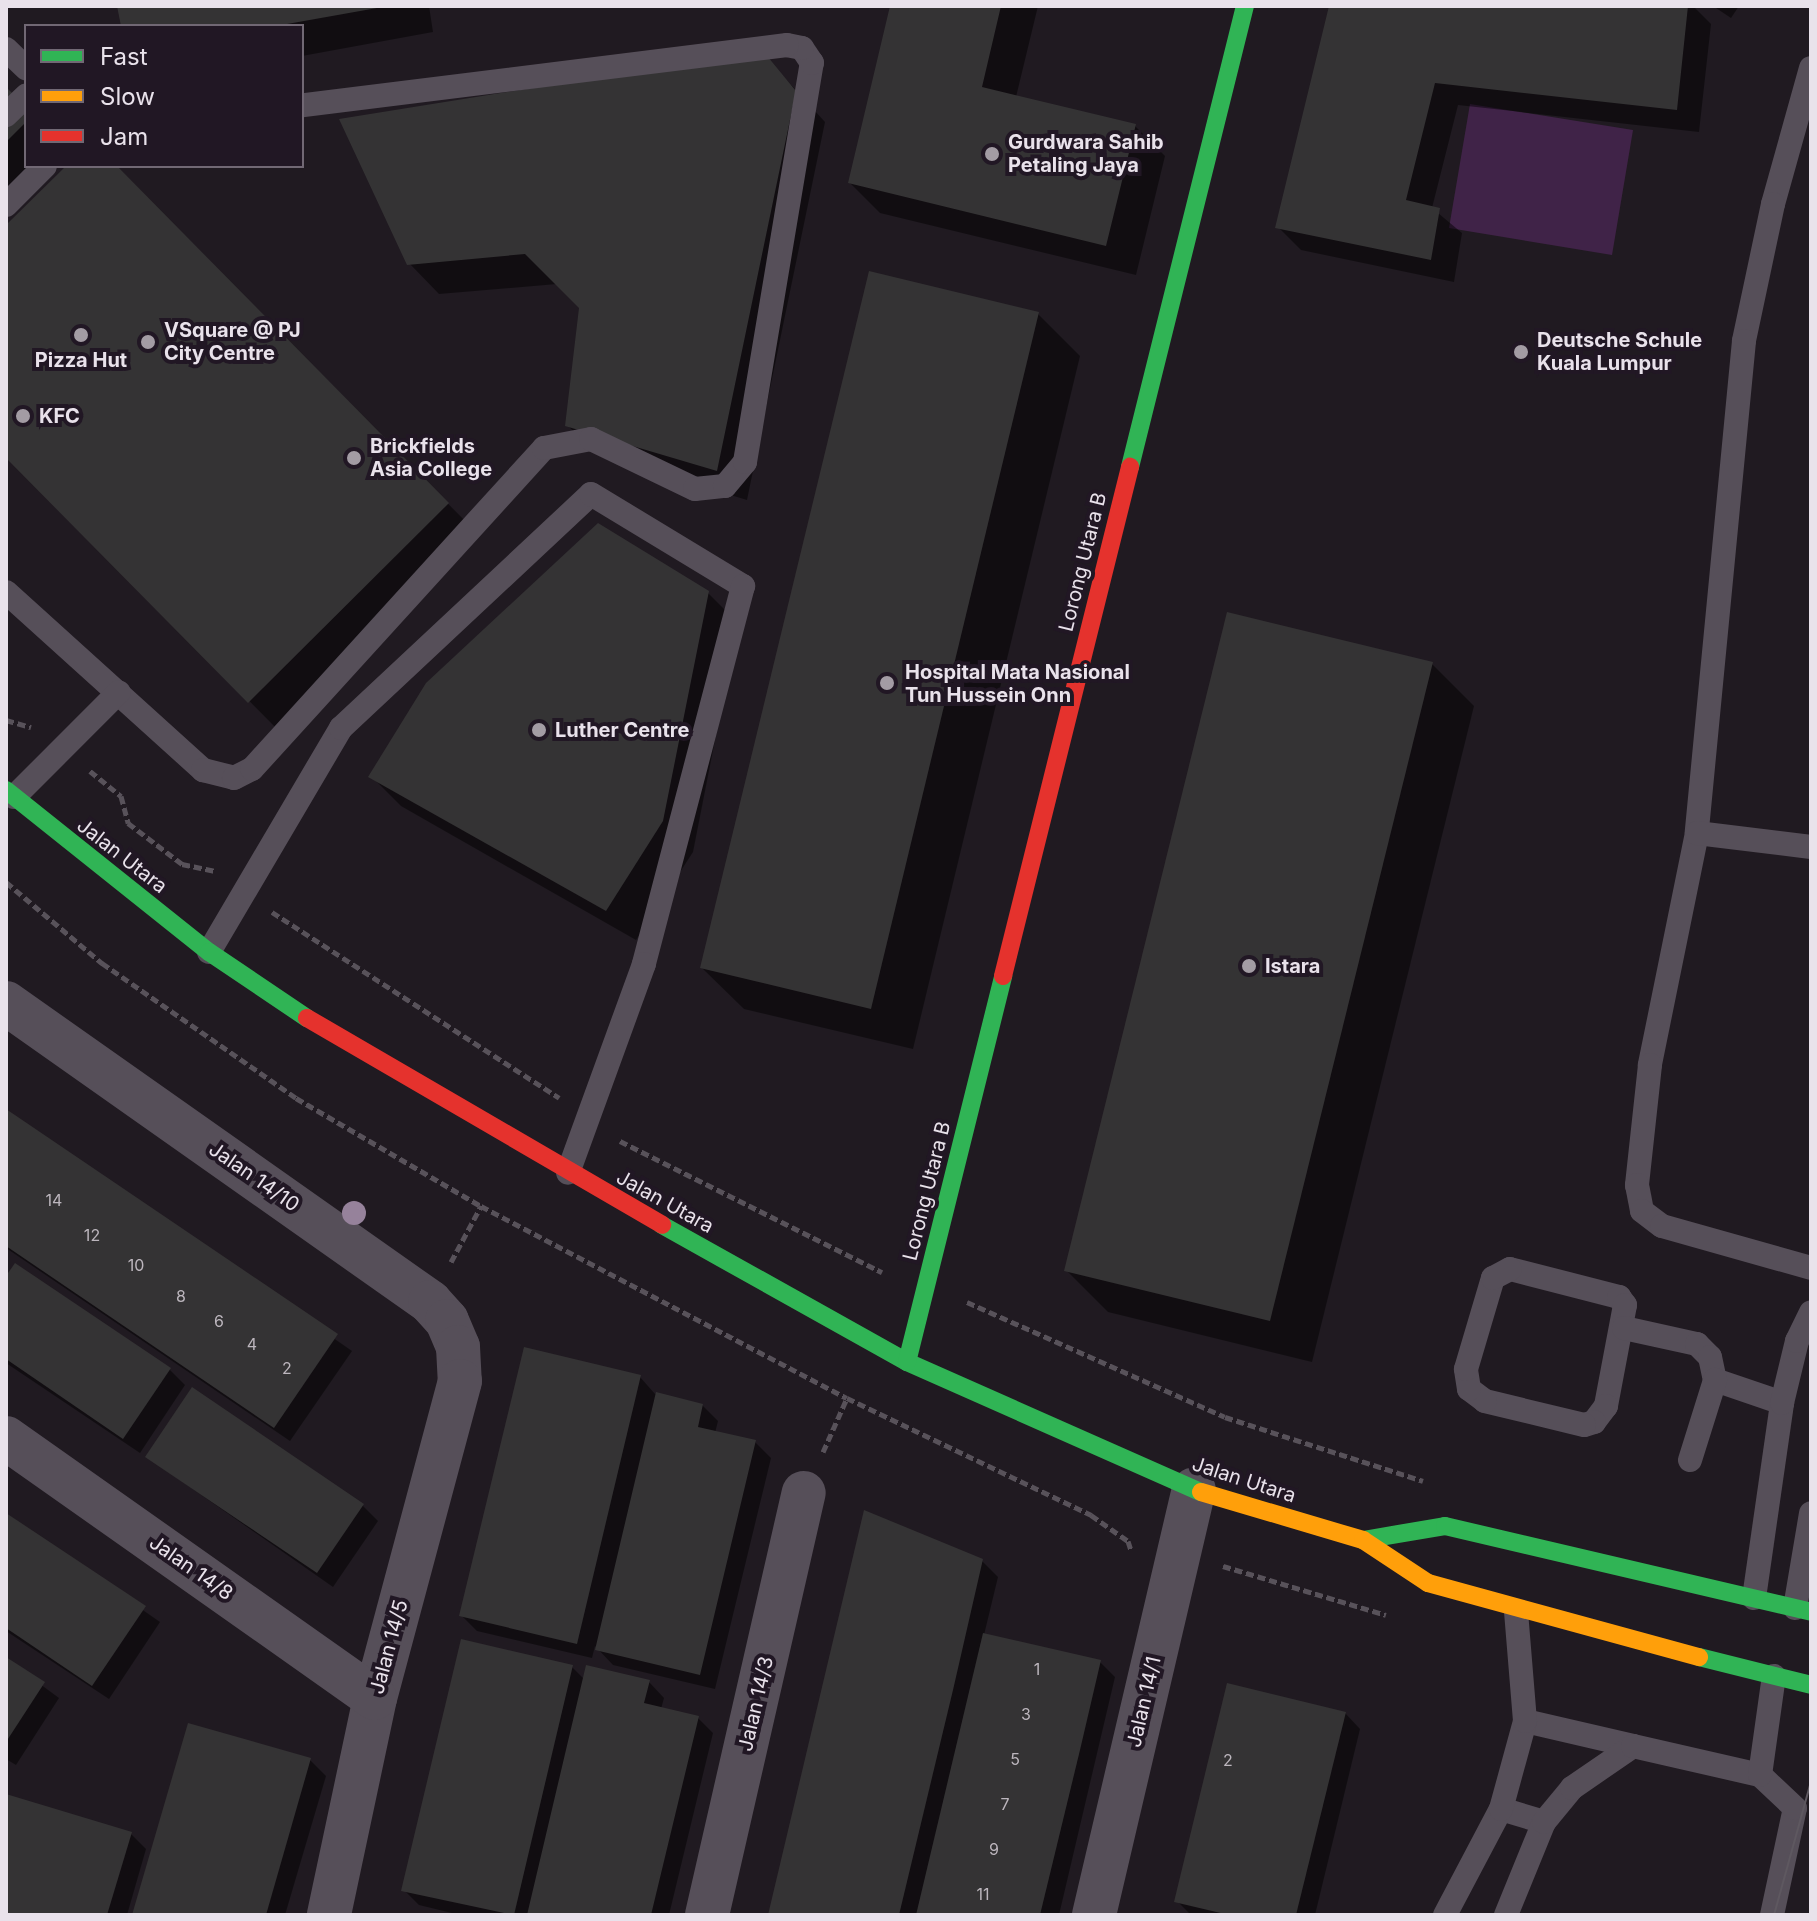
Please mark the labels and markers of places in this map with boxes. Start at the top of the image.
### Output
place label: Gurdwara Sahib Petaling Jaya [1008,130,1164,177]
marker: Gurdwara Sahib Petaling Jaya [983,145,1001,163]
place label: VSquare @ PJ City Centre [164,318,301,365]
marker: Pizza Hut [72,326,90,344]
place label: Deutsche Schule Kuala Lumpur [1537,328,1702,375]
marker: VSquare @ PJ City Centre [139,333,157,351]
marker: Deutsche Schule Kuala Lumpur [1512,343,1530,361]
place label: Pizza Hut [35,348,127,372]
place label: KFC [39,404,80,428]
marker: KFC [14,407,32,425]
place label: Brickfields Asia College [370,434,492,481]
marker: Brickfields Asia College [345,449,363,467]
place label: Hospital Mata Nasional Tun Hussein Onn [905,660,1130,707]
marker: Hospital Mata Nasional Tun Hussein Onn [876,672,898,694]
place label: Luther Centre [555,718,689,742]
marker: Luther Centre [530,721,548,739]
place label: Istara [1265,954,1320,978]
marker: Istara [1240,957,1258,975]

